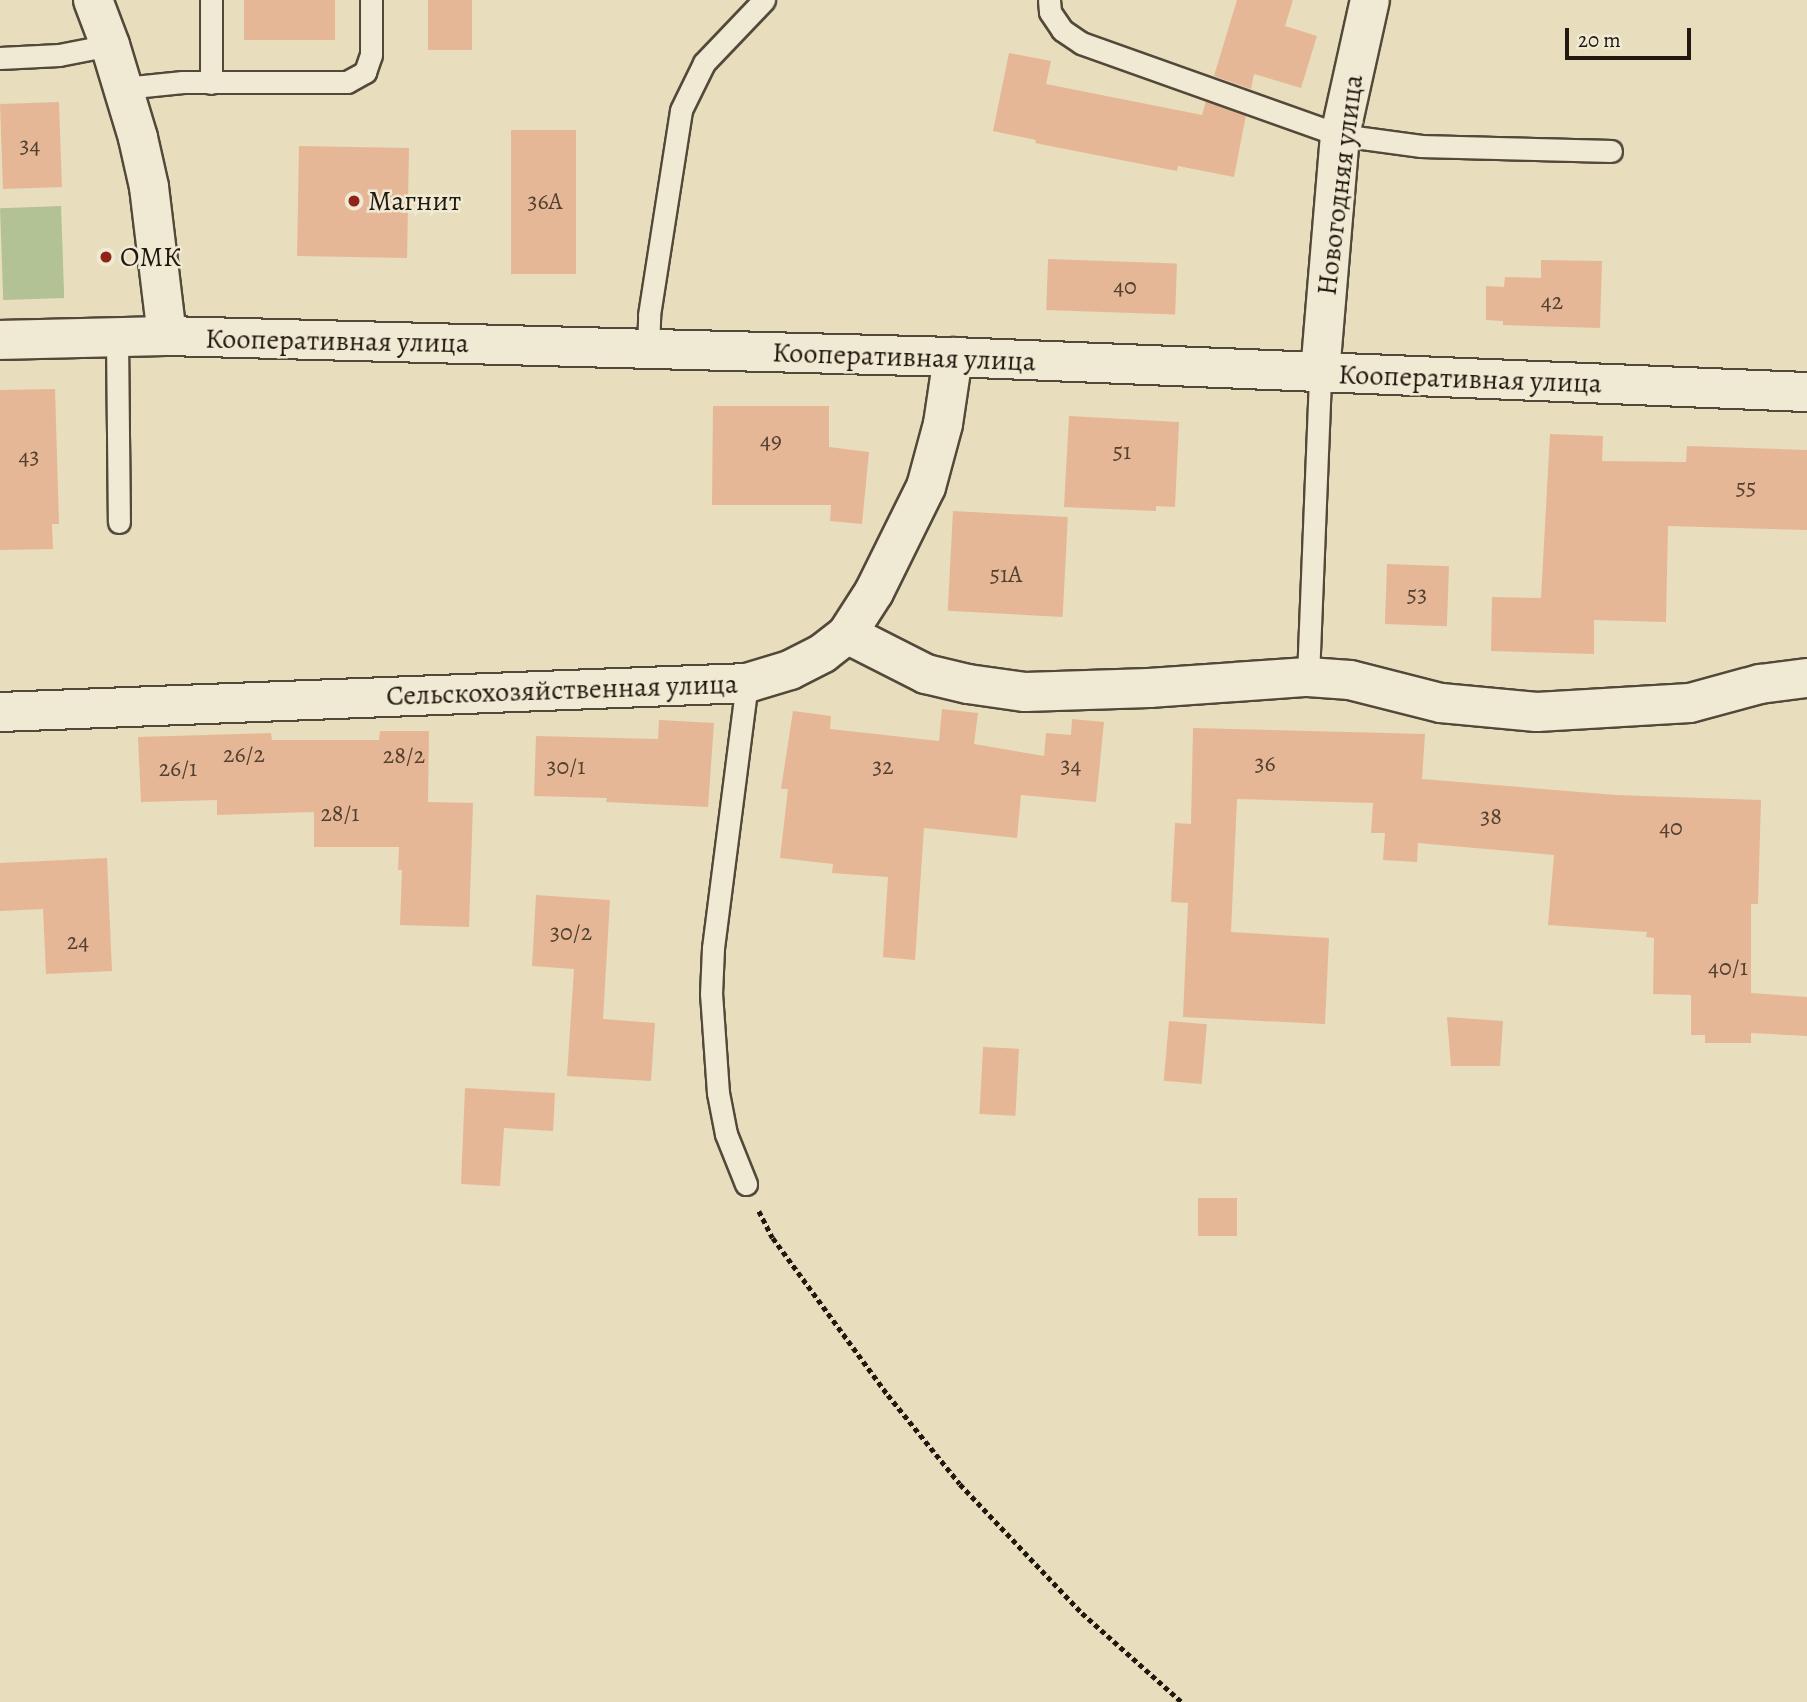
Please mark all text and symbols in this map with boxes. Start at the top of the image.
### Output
scale bar [1569,14,1695,58]
text: 20 m [1578,26,1621,54]
street label: Новогодняя улица [1310,73,1370,297]
house number: 34 [20,132,40,160]
place label: Магнит [368,184,461,218]
house number: 36А [527,188,563,216]
marker: Магнит [346,193,362,209]
place label: ОМК [120,240,181,274]
marker: ОМК [98,249,114,265]
house number: 40 [1113,273,1137,301]
house number: 42 [1541,288,1563,316]
street label: Кооперативная улица [205,322,469,360]
street label: Кооперативная улица [772,336,1036,378]
street label: Кооперативная улица [1338,358,1602,400]
house number: 49 [760,427,782,455]
house number: 51 [1113,438,1131,466]
house number: 43 [19,443,39,471]
house number: 55 [1736,474,1756,502]
house number: 51А [990,561,1022,589]
house number: 53 [1407,581,1427,609]
street label: Сельскохозяйственная улица [386,667,738,713]
house number: 26/2 [223,741,265,769]
house number: 28/2 [383,742,425,770]
house number: 36 [1254,750,1276,778]
house number: 34 [1061,752,1081,780]
house number: 30/1 [547,753,585,781]
house number: 32 [872,753,894,781]
house number: 26/1 [159,755,197,783]
house number: 28/1 [320,800,360,828]
house number: 38 [1480,803,1502,831]
house number: 40 [1659,814,1683,842]
house number: 30/2 [550,919,592,947]
house number: 24 [67,928,89,956]
house number: 40/1 [1708,954,1748,982]

